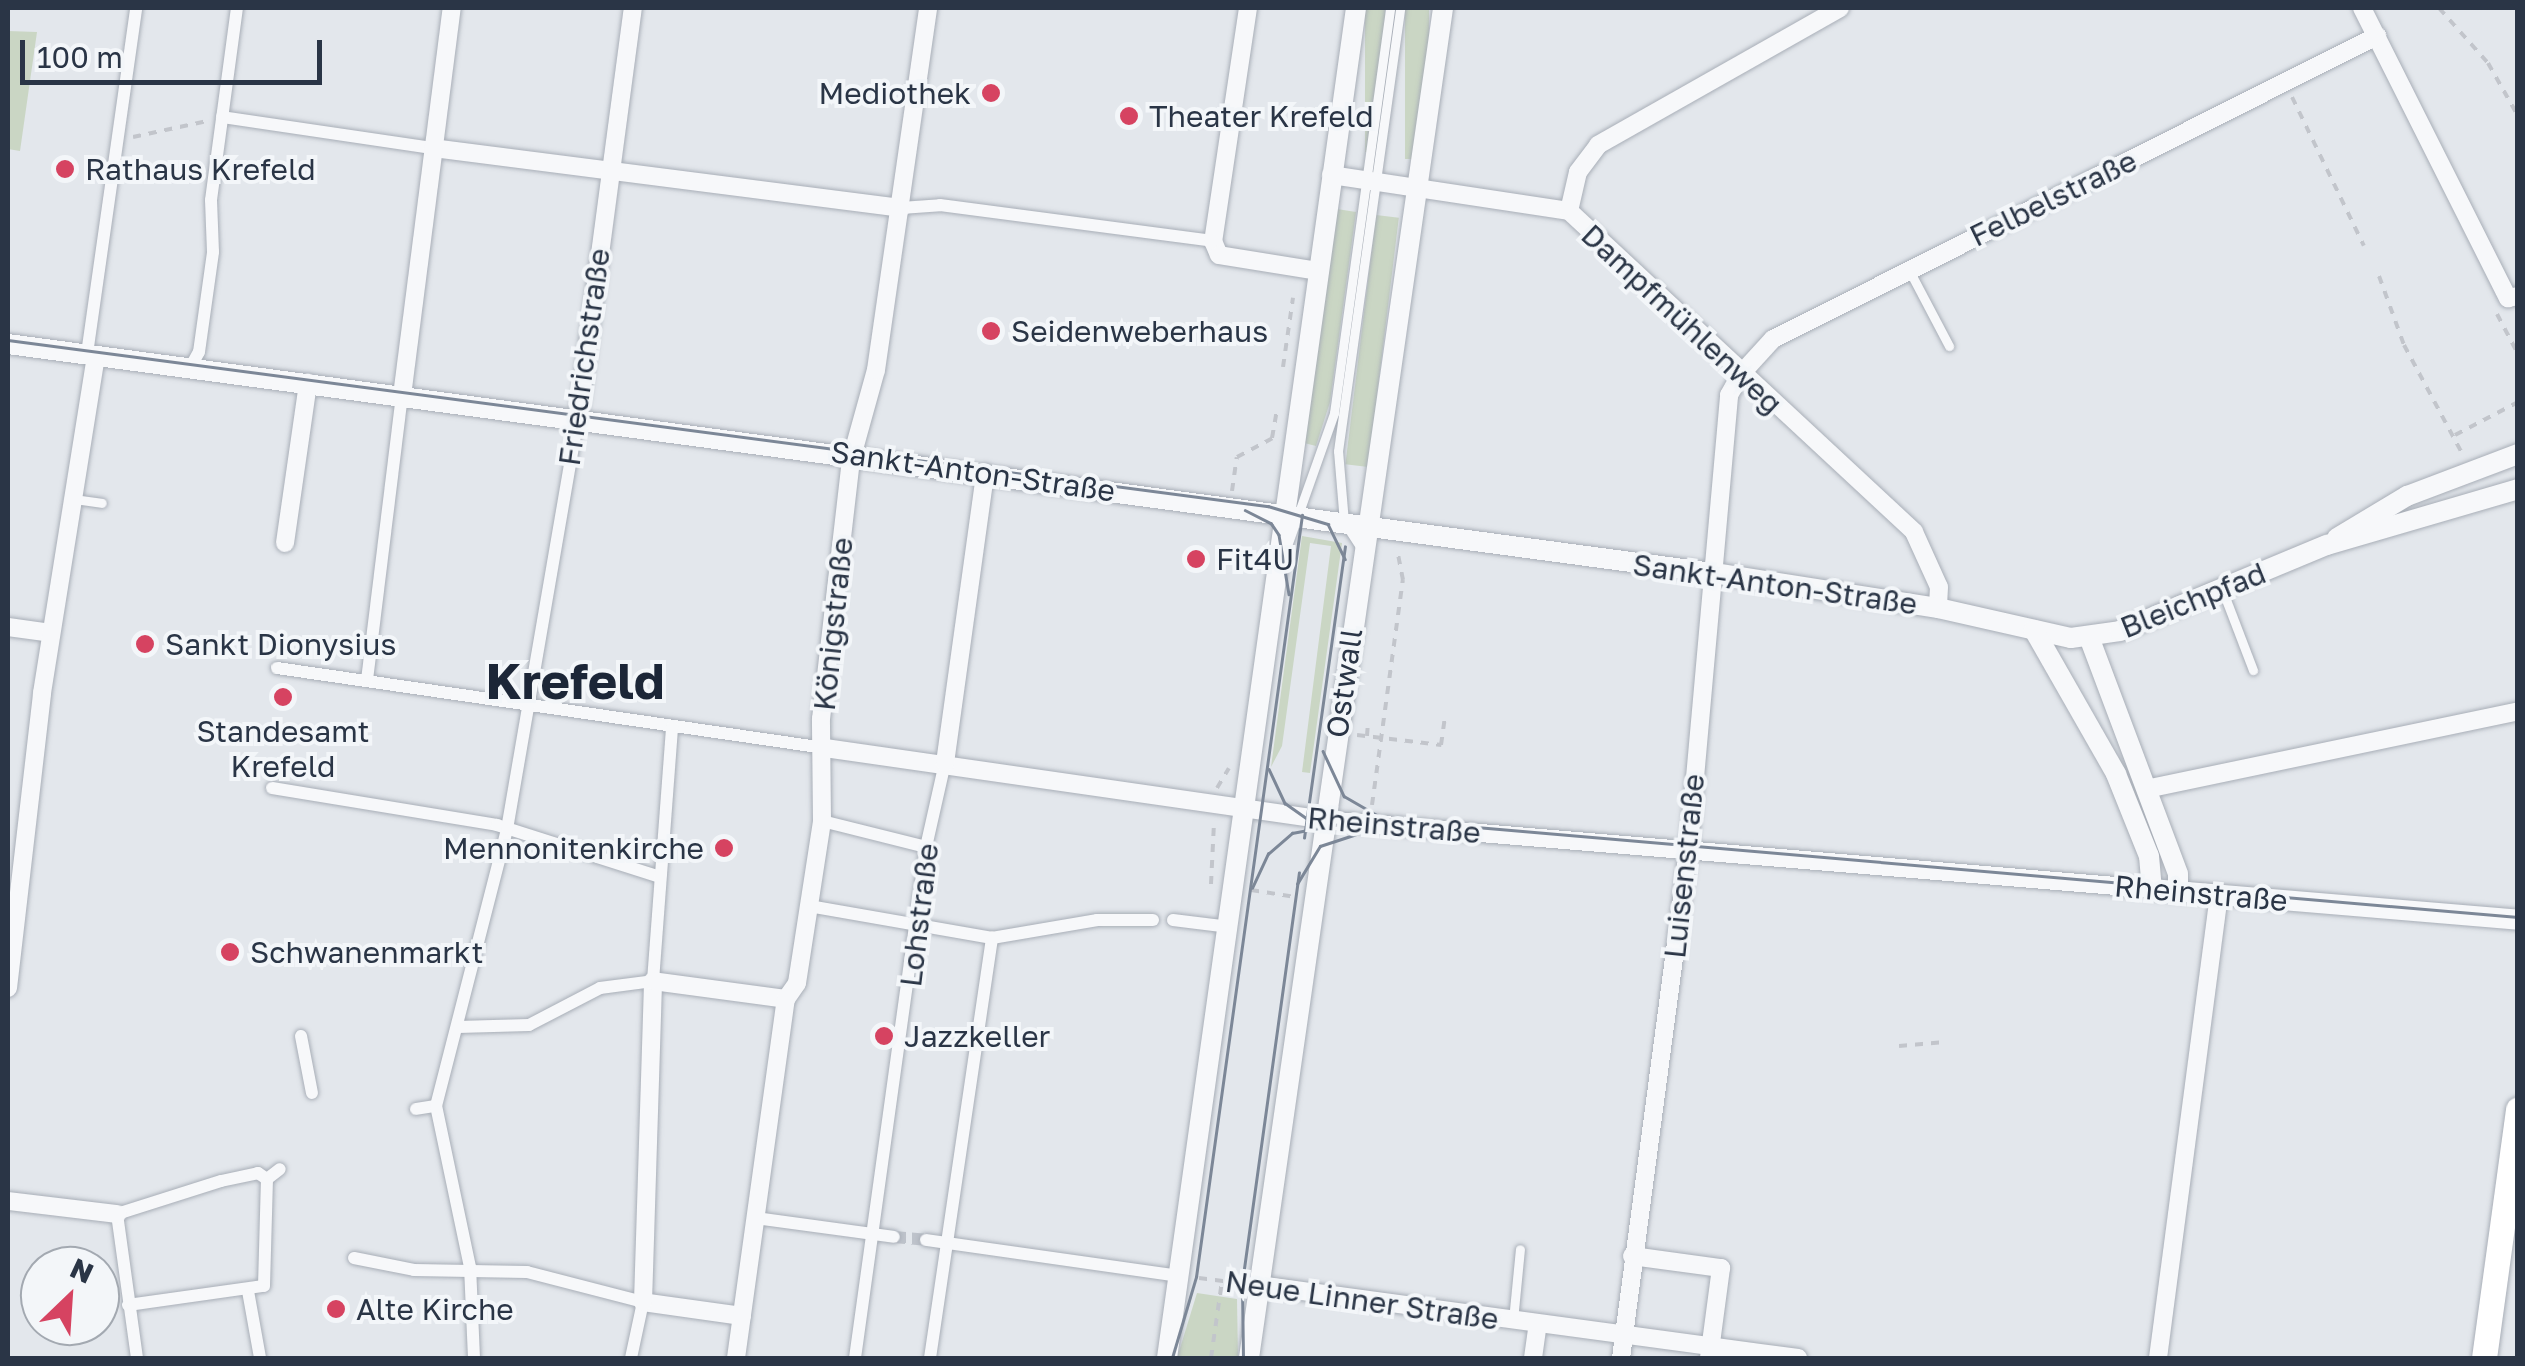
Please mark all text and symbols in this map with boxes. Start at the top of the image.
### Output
scale bar [25,20,328,82]
text: 100 m [37,39,123,75]
place label: Mediothek [819,75,971,111]
marker: Mediothek [980,82,1002,104]
place label: Theater Krefeld [1149,98,1374,134]
marker: Theater Krefeld [1118,105,1140,127]
street label: Felbelstraße [1964,142,2142,254]
place label: Rathaus Krefeld [85,151,316,187]
marker: Rathaus Krefeld [54,158,76,180]
street label: Dampfmühlenweg [1574,217,1790,421]
street label: Friedrichstraße [551,246,617,468]
place label: Seidenweberhaus [1011,313,1268,349]
marker: Seidenweberhaus [980,320,1002,342]
street label: Sankt-Anton-Straße [828,433,1118,509]
street label: Königstraße [806,536,860,712]
place label: Fit4U [1216,541,1294,577]
street label: Sankt-Anton-Straße [1630,546,1920,622]
marker: Fit4U [1185,548,1207,570]
street label: Bleichpfad [2115,555,2271,645]
place label: Sankt Dionysius [165,626,396,662]
street label: Ostwall [1319,626,1369,740]
marker: Sankt Dionysius [134,633,156,655]
district label: Krefeld [485,651,665,711]
marker: Standesamt Krefeld [272,686,294,708]
place label: Standesamt Krefeld [197,713,369,784]
street label: Luisenstraße [1656,772,1712,960]
street label: Rheinstraße [1306,799,1482,851]
place label: Mennonitenkirche [443,830,704,866]
marker: Mennonitenkirche [713,837,735,859]
street label: Lohstraße [892,841,946,989]
street label: Rheinstraße [2113,867,2289,919]
place label: Schwanenmarkt [250,934,483,970]
marker: Schwanenmarkt [219,941,241,963]
place label: Jazzkeller [904,1018,1050,1054]
marker: Jazzkeller [873,1025,895,1047]
north arrow [20,1246,120,1346]
text: N [65,1251,99,1290]
street label: Neue Linner Straße [1223,1263,1501,1337]
place label: Alte Kirche [356,1291,514,1327]
marker: Alte Kirche [325,1298,347,1320]

